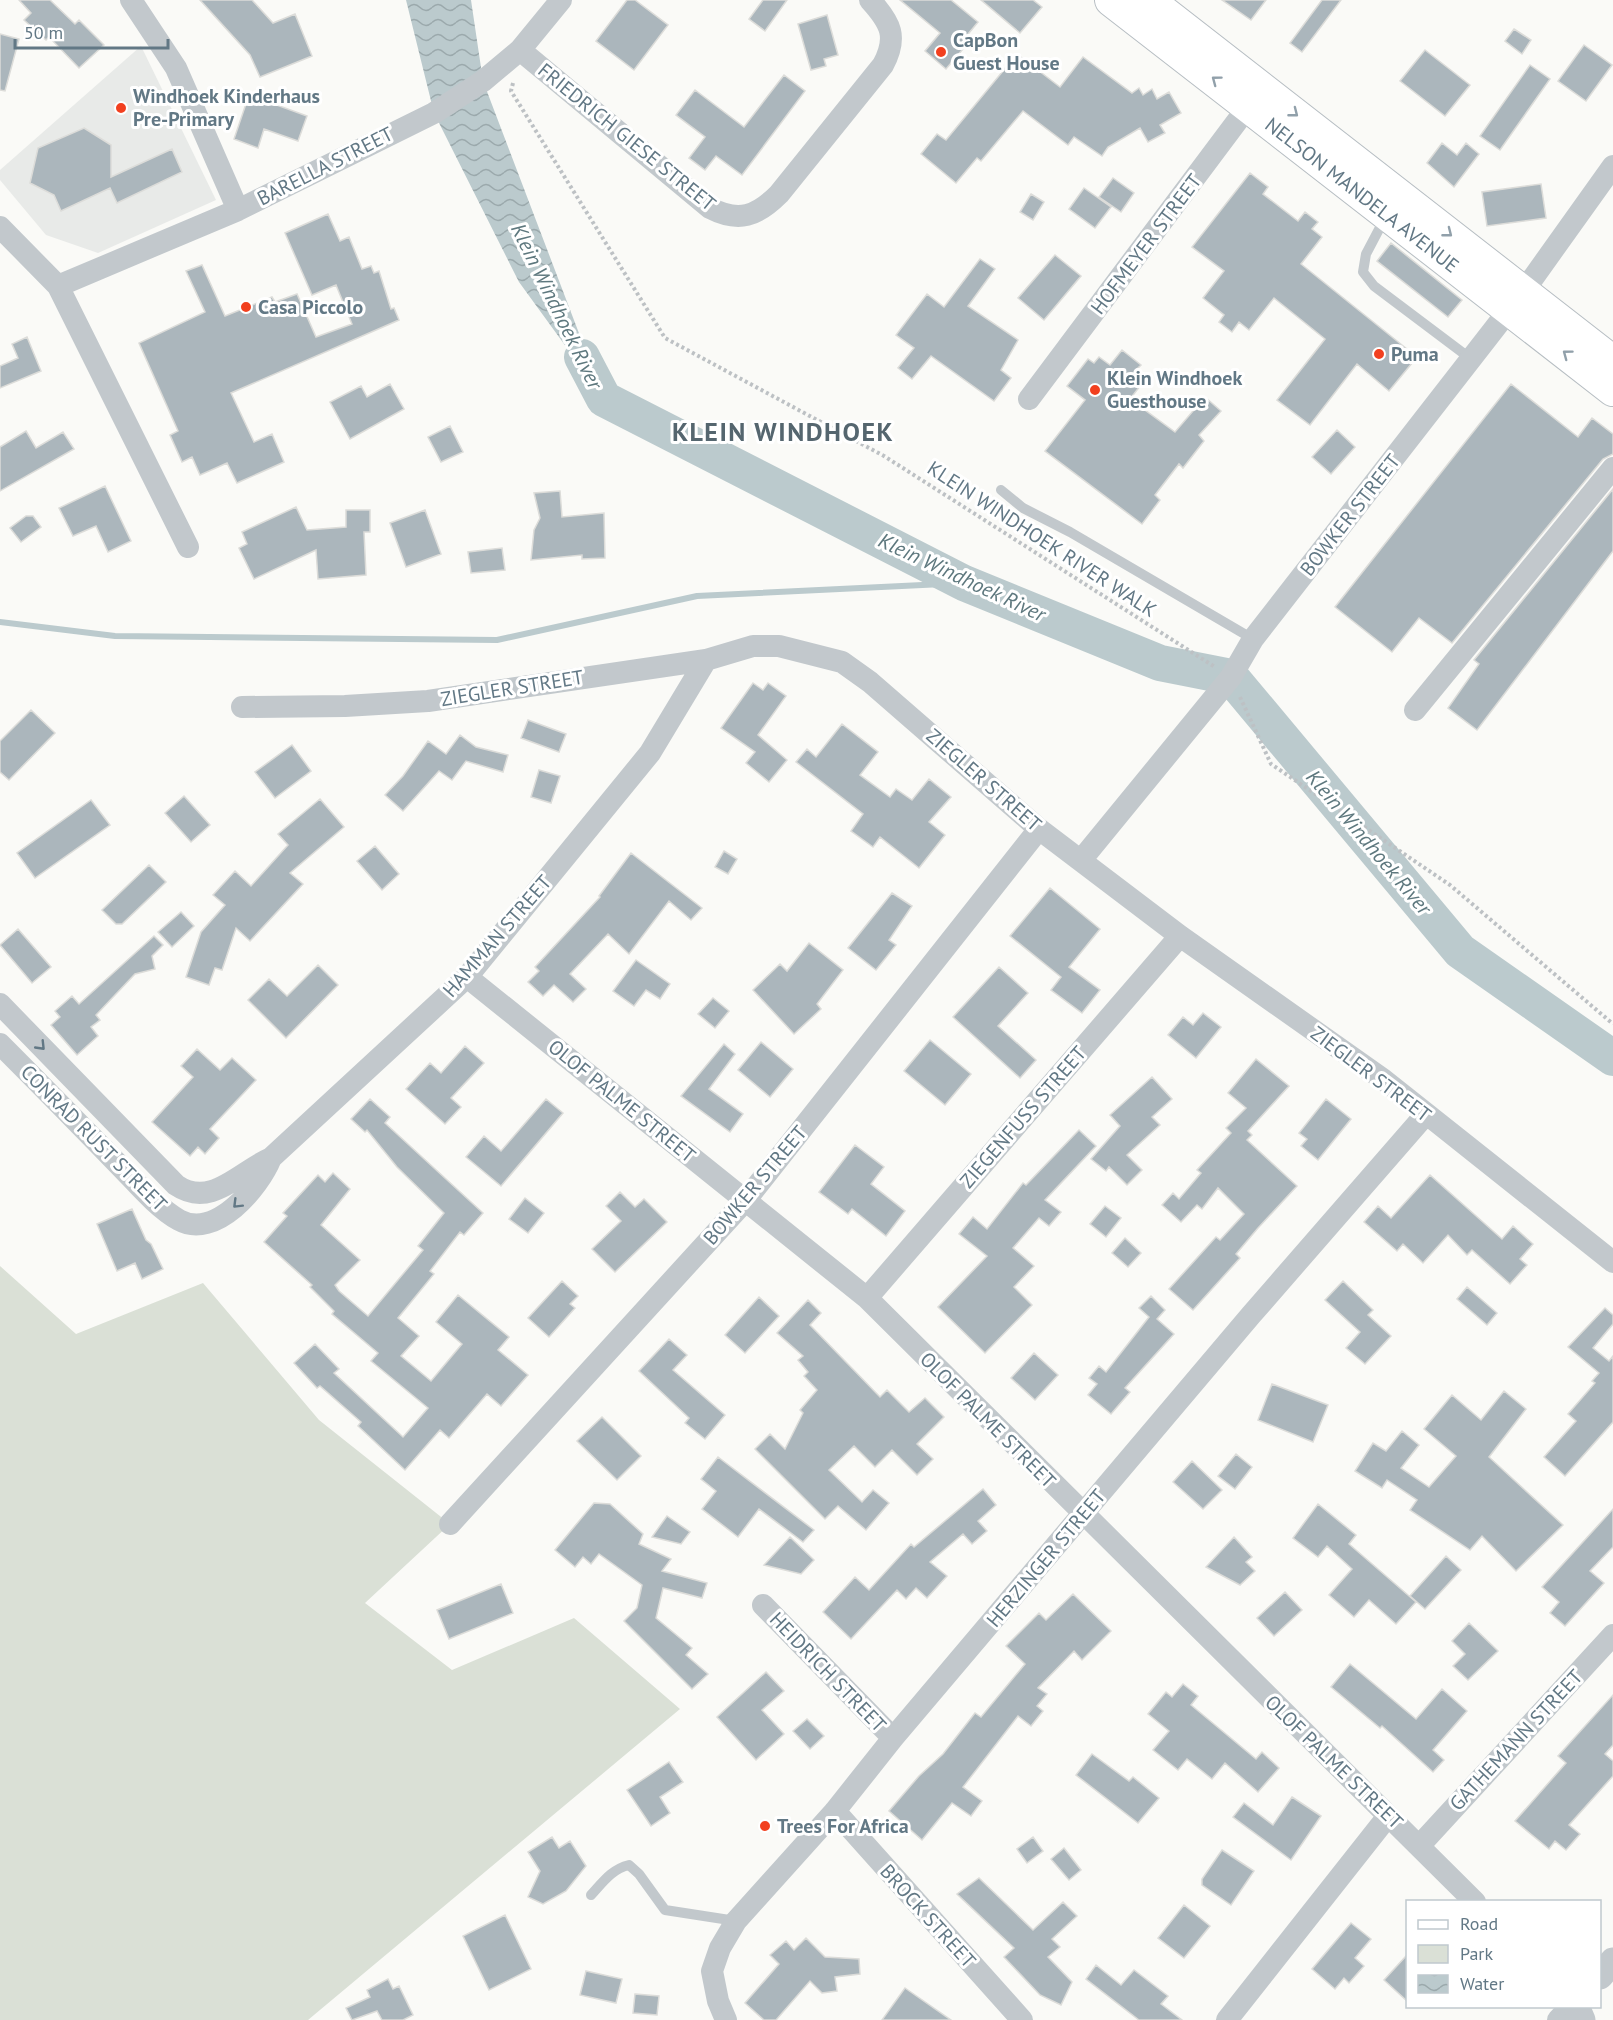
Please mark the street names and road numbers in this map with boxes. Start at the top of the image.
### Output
street label: FRIEDRICH GIESE STREET [533,57,721,217]
street label: NELSON MANDELA AVENUE [1260,112,1464,279]
street label: BARELLA STREET [253,121,397,211]
street label: HOFMEYER STREET [1085,169,1207,319]
street label: BOWKER STREET [1294,449,1406,581]
street label: KLEIN WINDHOEK RIVER WALK [922,455,1162,623]
street label: ZIEGLER STREET [439,664,585,712]
street label: ZIEGLER STREET [921,723,1047,837]
street label: HAMMAN STREET [437,870,557,1002]
street label: ZIEGLER STREET [1306,1020,1436,1128]
street label: OLOF PALME STREET [543,1034,701,1168]
street label: ZIEGENFUSS STREET [954,1041,1092,1193]
street label: CONRAD RUST STREET [15,1059,173,1217]
street label: BOWKER STREET [698,1120,812,1250]
street label: OLOF PALME STREET [914,1346,1062,1494]
street label: HERZINGER STREET [981,1484,1111,1632]
street label: HEIDRICH STREET [764,1606,892,1738]
street label: GATHEMANN STREET [1444,1664,1588,1816]
street label: OLOF PALME STREET [1259,1689,1409,1835]
street label: BROCK STREET [875,1859,981,1973]

